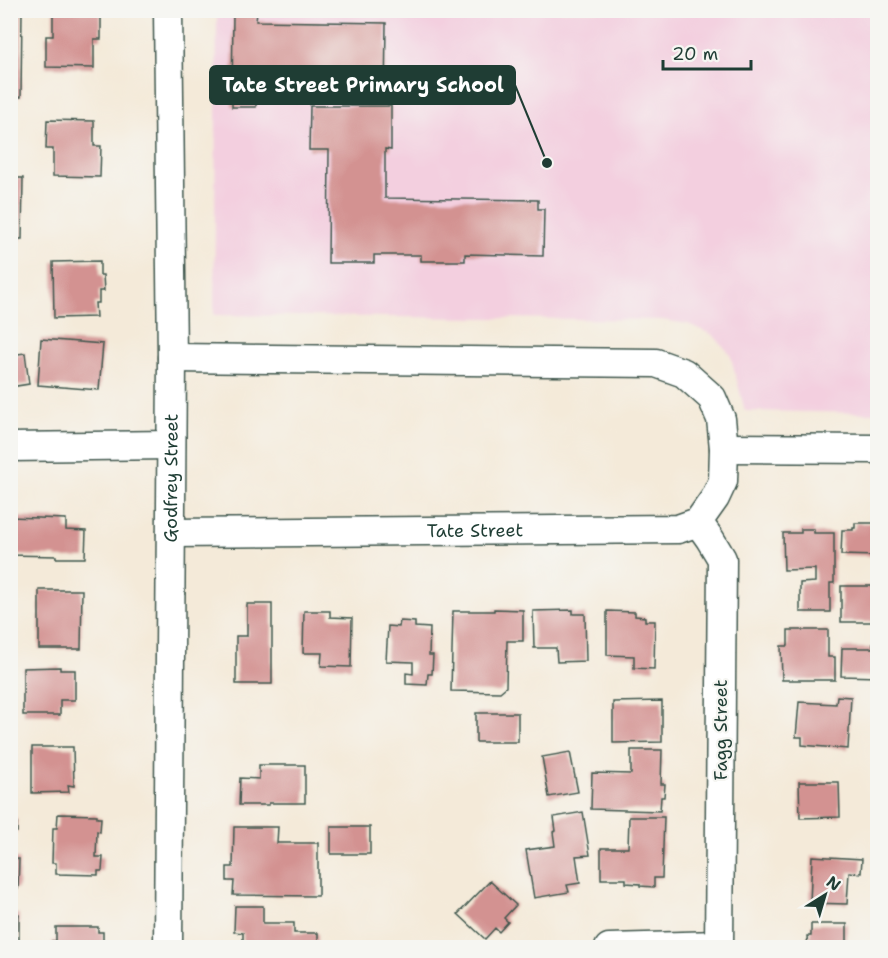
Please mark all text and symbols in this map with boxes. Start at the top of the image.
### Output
scale bar [663,33,752,71]
text: 20 m [672,42,718,66]
callout: Tate Street Primary School [210,66,515,104]
text: Tate Street Primary School [222,72,504,98]
street label: Godfrey Street [159,413,184,543]
street label: Tate Street [427,518,523,543]
street label: Fagg Street [709,679,733,781]
north arrow [795,865,855,925]
text: N [822,871,845,896]

